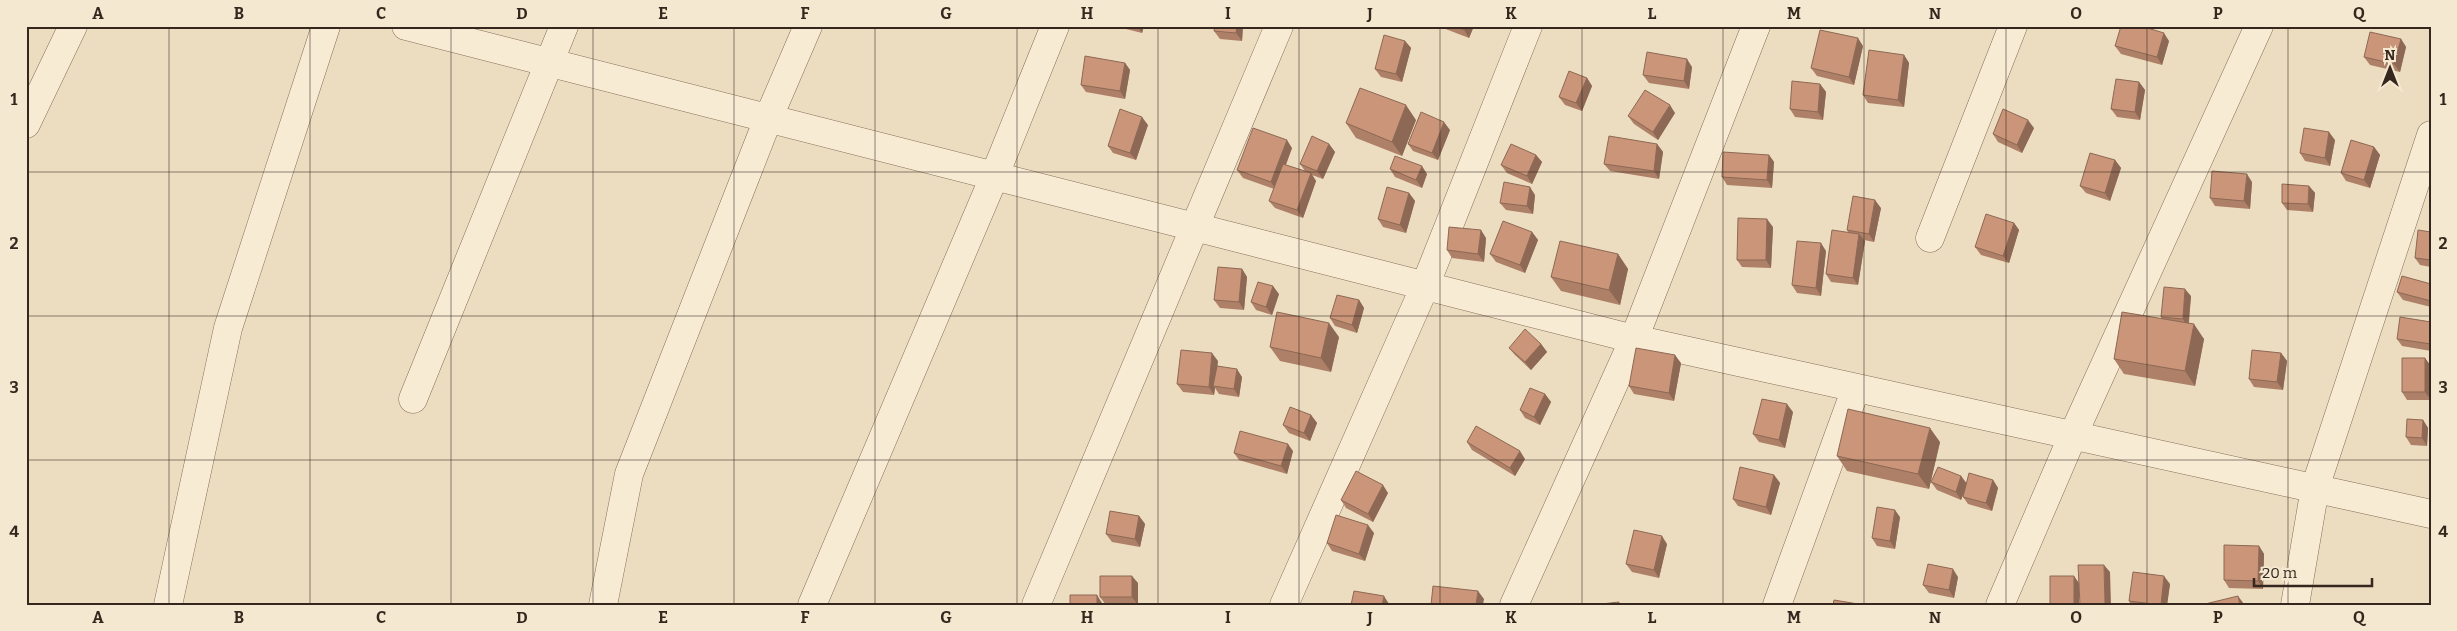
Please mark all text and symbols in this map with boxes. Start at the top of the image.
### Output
text: A [92,4,104,23]
text: B [234,4,244,23]
text: C [376,4,386,23]
text: D [516,4,528,23]
text: E [658,4,668,23]
text: F [801,4,810,23]
text: G [940,4,952,23]
text: H [1081,4,1094,23]
text: I [1225,4,1231,23]
text: J [1366,4,1373,23]
text: K [1505,4,1517,23]
text: L [1648,4,1657,23]
text: M [1787,4,1801,23]
text: N [1929,4,1941,23]
text: O [2070,4,2082,23]
text: P [2213,4,2223,23]
text: Q [2353,4,2367,23]
north arrow [2364,42,2414,92]
text: N [2385,47,2396,64]
text: 1 [11,90,18,109]
text: 1 [2440,90,2447,109]
text: 2 [9,234,19,253]
text: 2 [2438,234,2448,253]
text: 3 [9,378,19,397]
text: 3 [2438,378,2448,397]
text: 4 [9,522,19,541]
text: 4 [2438,522,2448,541]
scale bar [2254,556,2372,588]
text: 20 m [2262,564,2298,582]
text: A [92,608,104,627]
text: B [234,608,244,627]
text: C [376,608,386,627]
text: D [516,608,528,627]
text: E [658,608,668,627]
text: F [801,608,810,627]
text: G [940,608,952,627]
text: H [1081,608,1094,627]
text: I [1225,608,1231,627]
text: J [1366,608,1373,627]
text: K [1505,608,1517,627]
text: L [1648,608,1657,627]
text: M [1787,608,1801,627]
text: N [1929,608,1941,627]
text: O [2070,608,2082,627]
text: P [2213,608,2223,627]
text: Q [2353,608,2367,627]

